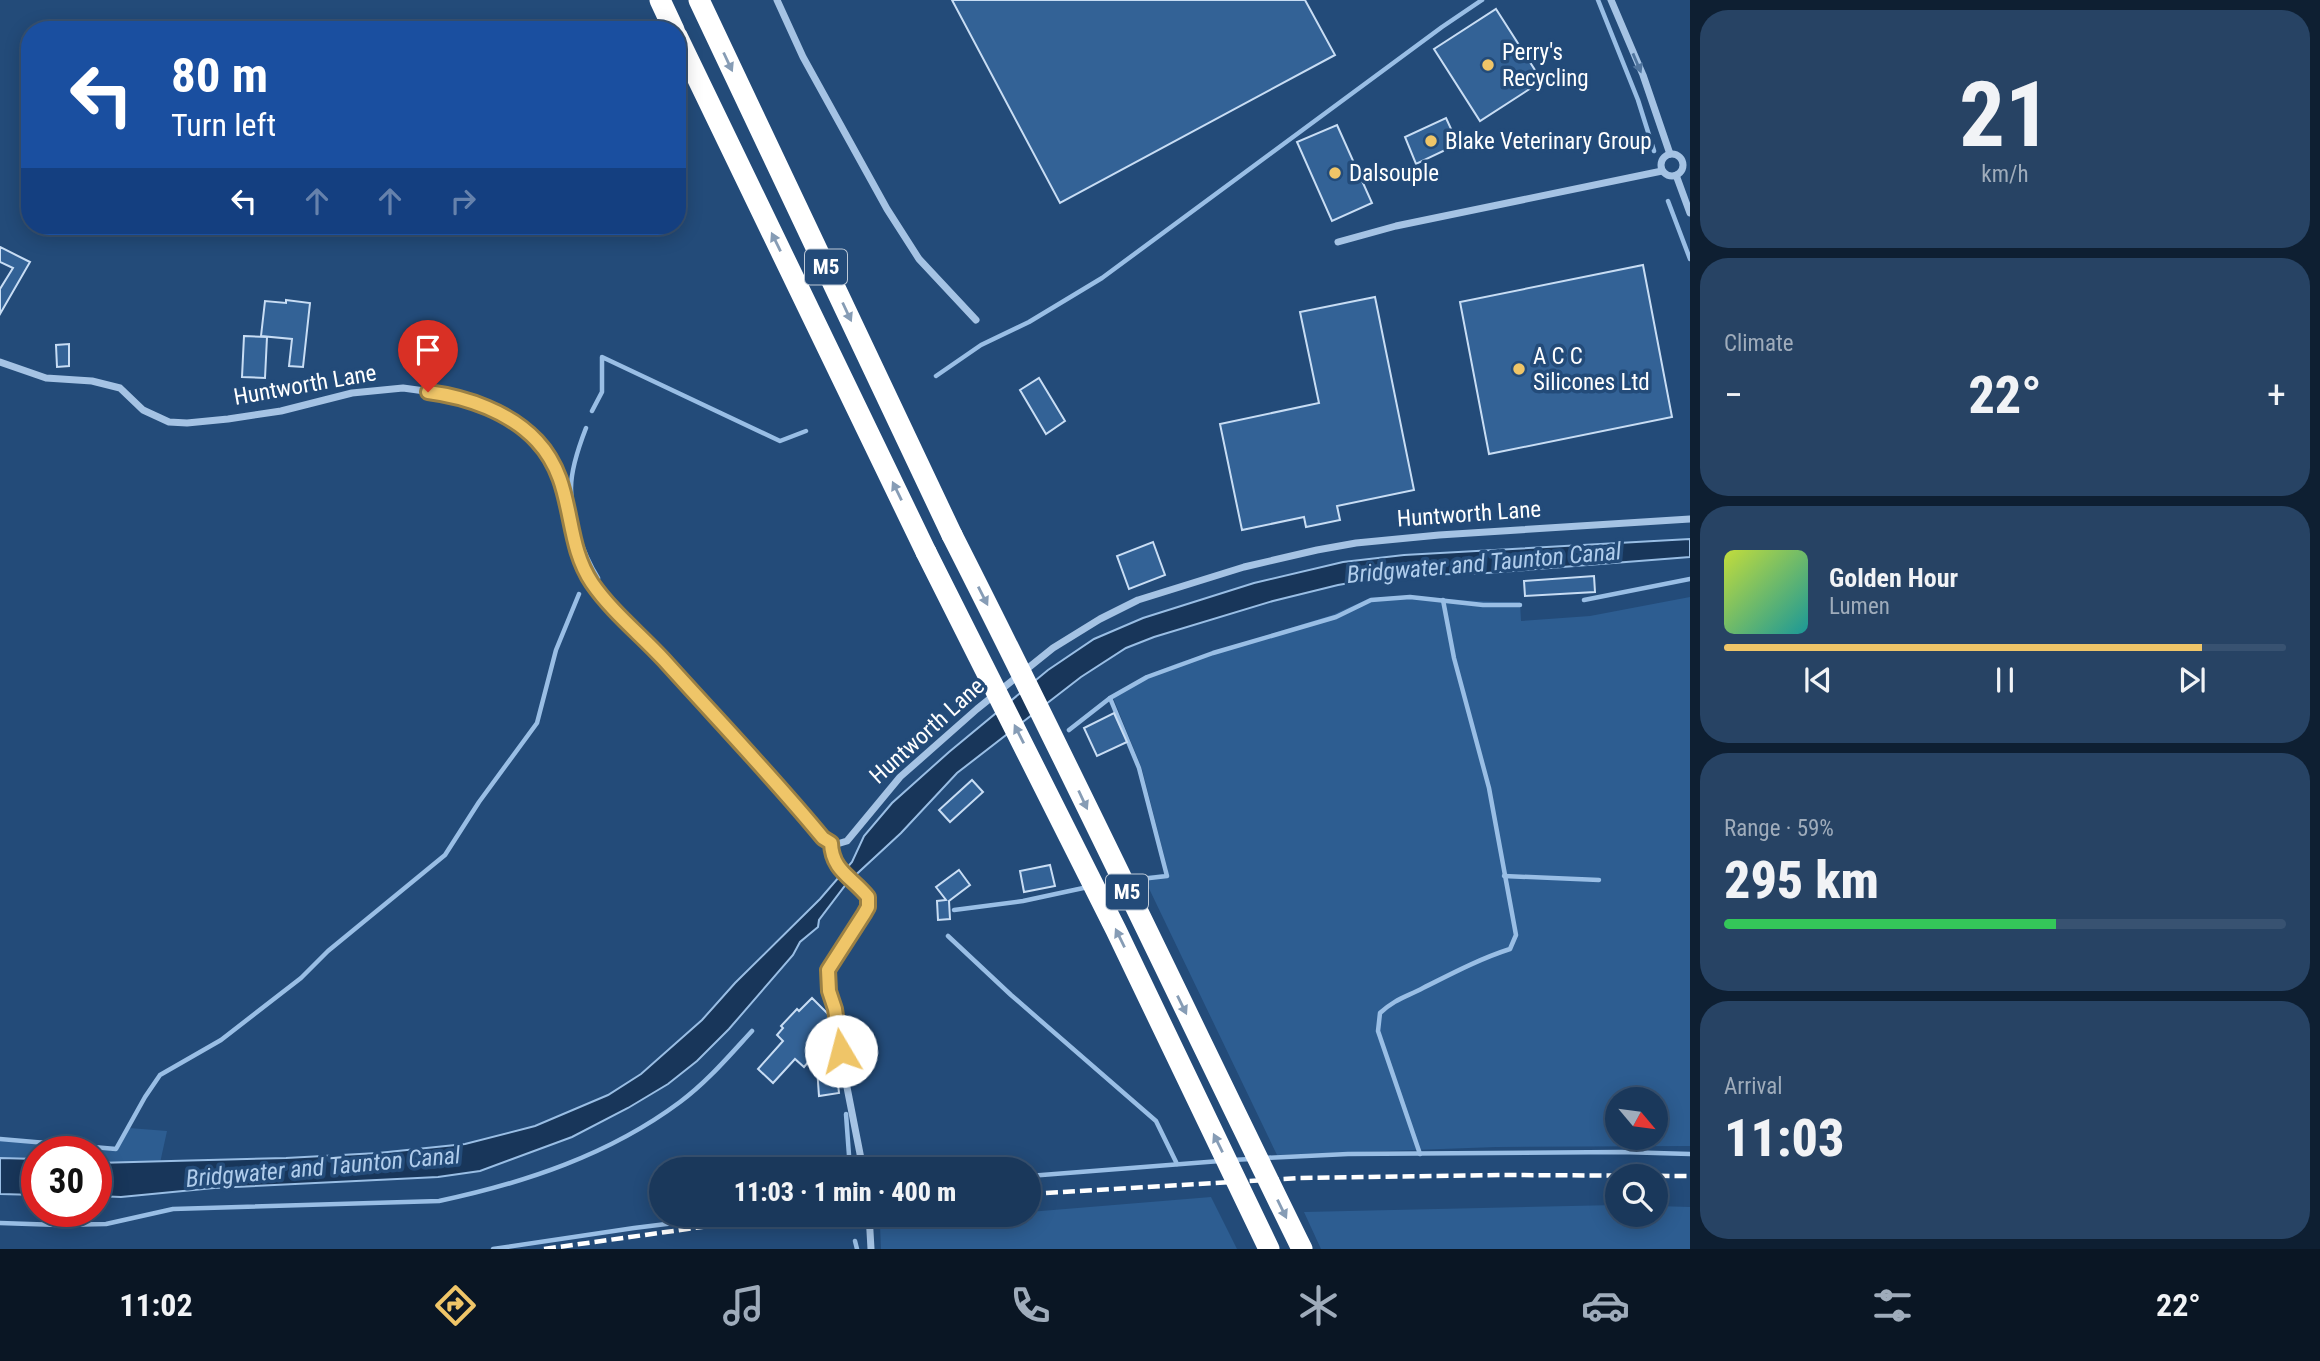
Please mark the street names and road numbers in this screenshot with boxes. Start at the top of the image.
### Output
road number: M5 [805,250,847,284]
street label: Huntworth Lane [232,359,378,411]
street label: Huntworth Lane [1396,495,1542,533]
street label: Huntworth Lane [864,673,990,789]
road number: M5 [1106,874,1148,910]

